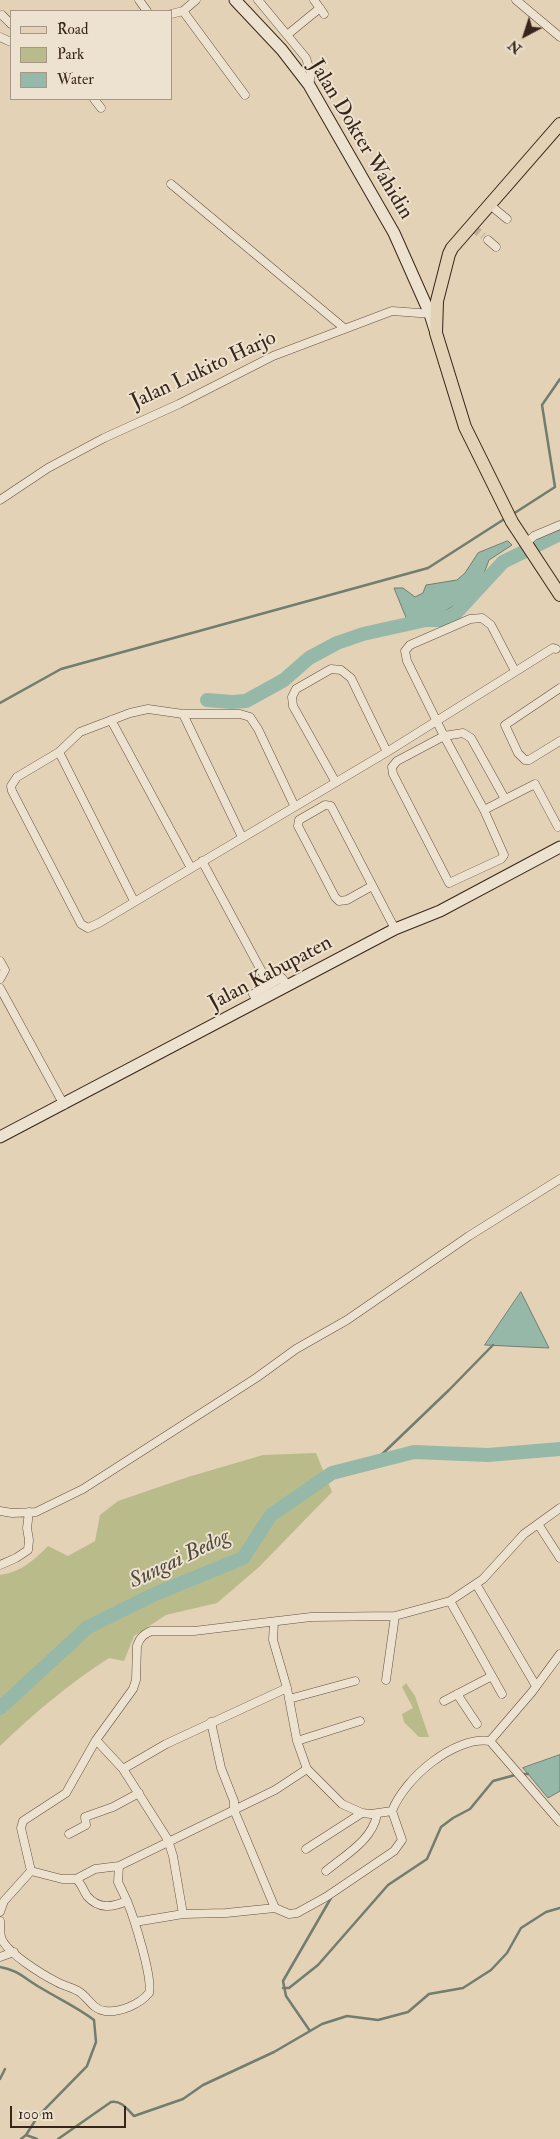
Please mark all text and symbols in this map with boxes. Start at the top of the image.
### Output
legend [10,10,172,100]
north arrow [500,10,550,60]
text: Road [57,20,88,39]
text: N [505,36,525,57]
text: Park [57,45,84,64]
street label: Jalan Dokter Wahidin [302,55,418,225]
text: Water [57,70,94,89]
street label: Jalan Lukito Harjo [127,326,281,416]
street label: Jalan Kabupaten [205,931,337,1017]
water label: Sungai Bedog [125,1524,235,1596]
scale bar [12,2096,129,2128]
text: 100 m [18,2105,53,2124]

